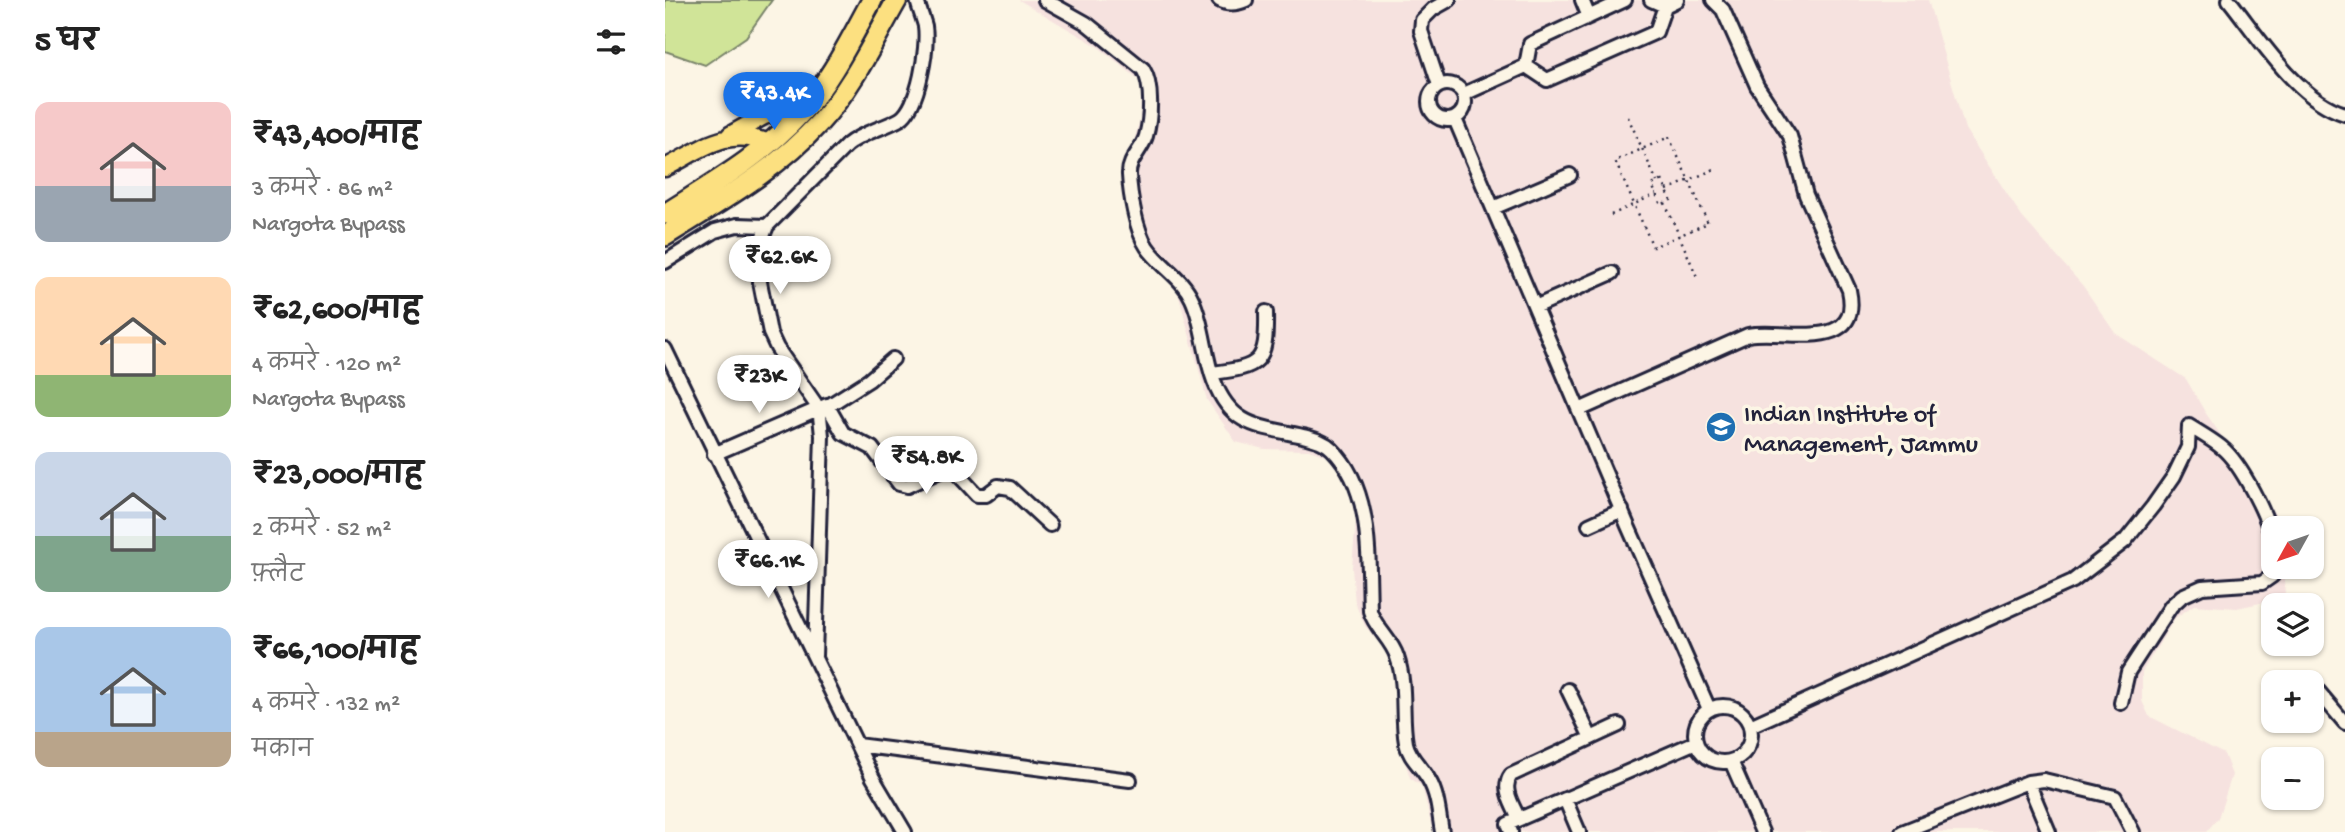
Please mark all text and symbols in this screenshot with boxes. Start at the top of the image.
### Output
icon: filters [592,23,630,61]
text: 5 घर [35,27,98,62]
pin: ₹43.4K [717,72,831,132]
text: ₹43.4K [739,81,809,108]
text: ₹43,400/माह [252,120,420,155]
icon: home [91,130,175,214]
text: 3 कमरे · 86 m² [252,177,393,204]
text: Nargota Bypass [252,212,405,239]
pin: ₹62.6K [723,236,837,296]
text: ₹62.6K [745,245,815,272]
text: ₹62,600/माह [252,295,421,330]
icon: home [91,305,175,389]
text: 4 कमरे · 120 m² [252,352,401,379]
pin: ₹23K [718,356,800,415]
text: ₹23K [733,364,785,391]
text: Nargota Bypass [252,387,405,414]
place label: Indian Institute of Management, Jammu [1744,401,1978,462]
school or university icon: Indian Institute of Management, Jammu [1704,410,1738,444]
pin: ₹54.8K [869,436,983,496]
text: ₹54.8K [890,445,962,472]
text: ₹23,000/माह [252,460,423,495]
icon: home [91,480,175,564]
north arrow [2261,516,2324,579]
map controls [2261,516,2324,810]
text: 2 कमरे · 52 m² [252,517,391,544]
pin: ₹66.1K [711,540,825,600]
text: ₹66.1K [734,549,802,576]
text: फ़्लैट [252,563,304,590]
button: layers [2261,593,2324,656]
text: ₹66,100/माह [252,635,419,670]
icon: home [91,655,175,739]
button: + [2261,670,2324,733]
text: 4 कमरे · 132 m² [252,692,400,719]
text: मकान [252,738,313,765]
button: − [2261,747,2324,810]

